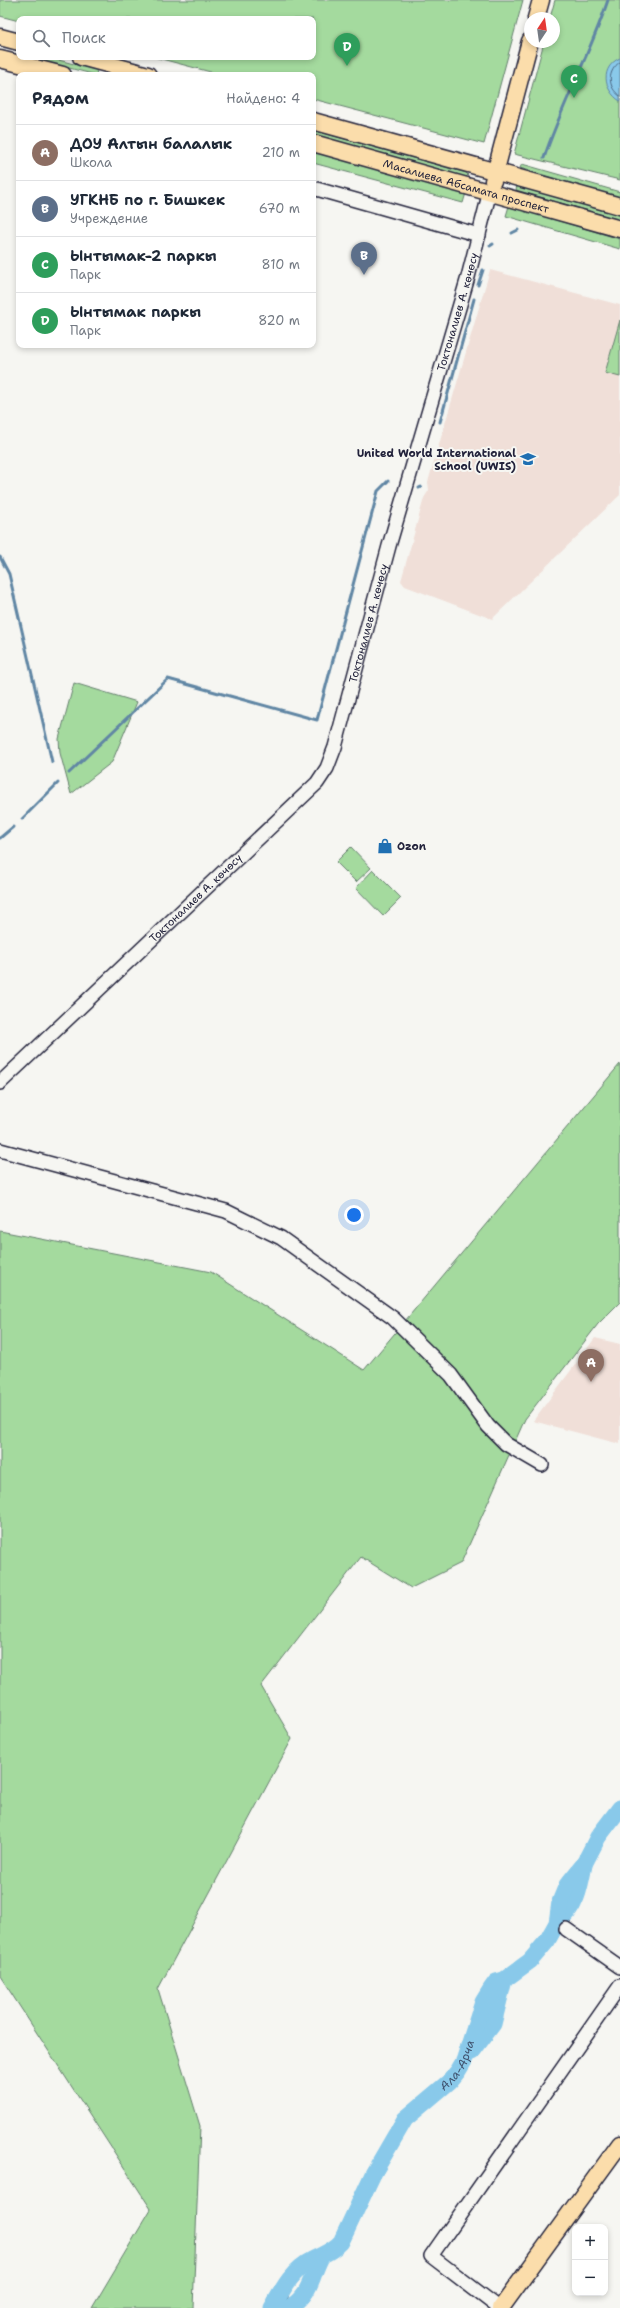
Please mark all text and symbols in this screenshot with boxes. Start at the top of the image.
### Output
north arrow [524,12,560,48]
search box [16,16,316,60]
icon: search [30,27,52,49]
text: Поиск [62,28,106,48]
pin: D [334,33,360,66]
pin: C [561,65,587,98]
text: Рядом [32,87,89,109]
text: Найдено: 4 [226,90,300,107]
text: ДОУ Алтын балалык [70,134,232,154]
text: A [40,144,50,161]
text: 210 m [262,144,300,161]
text: Школа [70,154,112,171]
street label: Масалиева Абсамата проспект [381,156,551,217]
text: УГКНБ по г. Бишкек [70,190,225,210]
text: B [41,200,49,217]
text: 670 m [259,200,300,217]
text: Учреждение [70,210,148,227]
pin: B [351,242,377,275]
text: Ынтымак-2 паркы [70,246,217,266]
street label: Токтоналиев А. көчөсү [434,251,482,373]
text: C [41,256,49,273]
text: 810 m [262,256,300,273]
text: Парк [70,266,101,283]
text: Ынтымак паркы [70,302,201,322]
text: D [40,312,50,329]
text: 820 m [258,312,300,329]
text: Парк [70,322,101,339]
place label: United World International School (UWIS) [357,446,516,474]
school or university icon: United World International School (UWIS) [519,450,537,468]
street label: Токтоналиев А. көчөсү [346,562,392,685]
shop icon: Ozon [376,837,394,855]
place label: Ozon [397,839,427,854]
street label: Токтоналиев А. көчөсү [146,851,246,946]
your location [344,1205,364,1225]
pin: A [578,1349,604,1382]
water label: Ала-Арча [436,2038,478,2094]
map controls [572,2224,608,2296]
button: + [572,2224,608,2260]
button: − [572,2260,608,2296]

